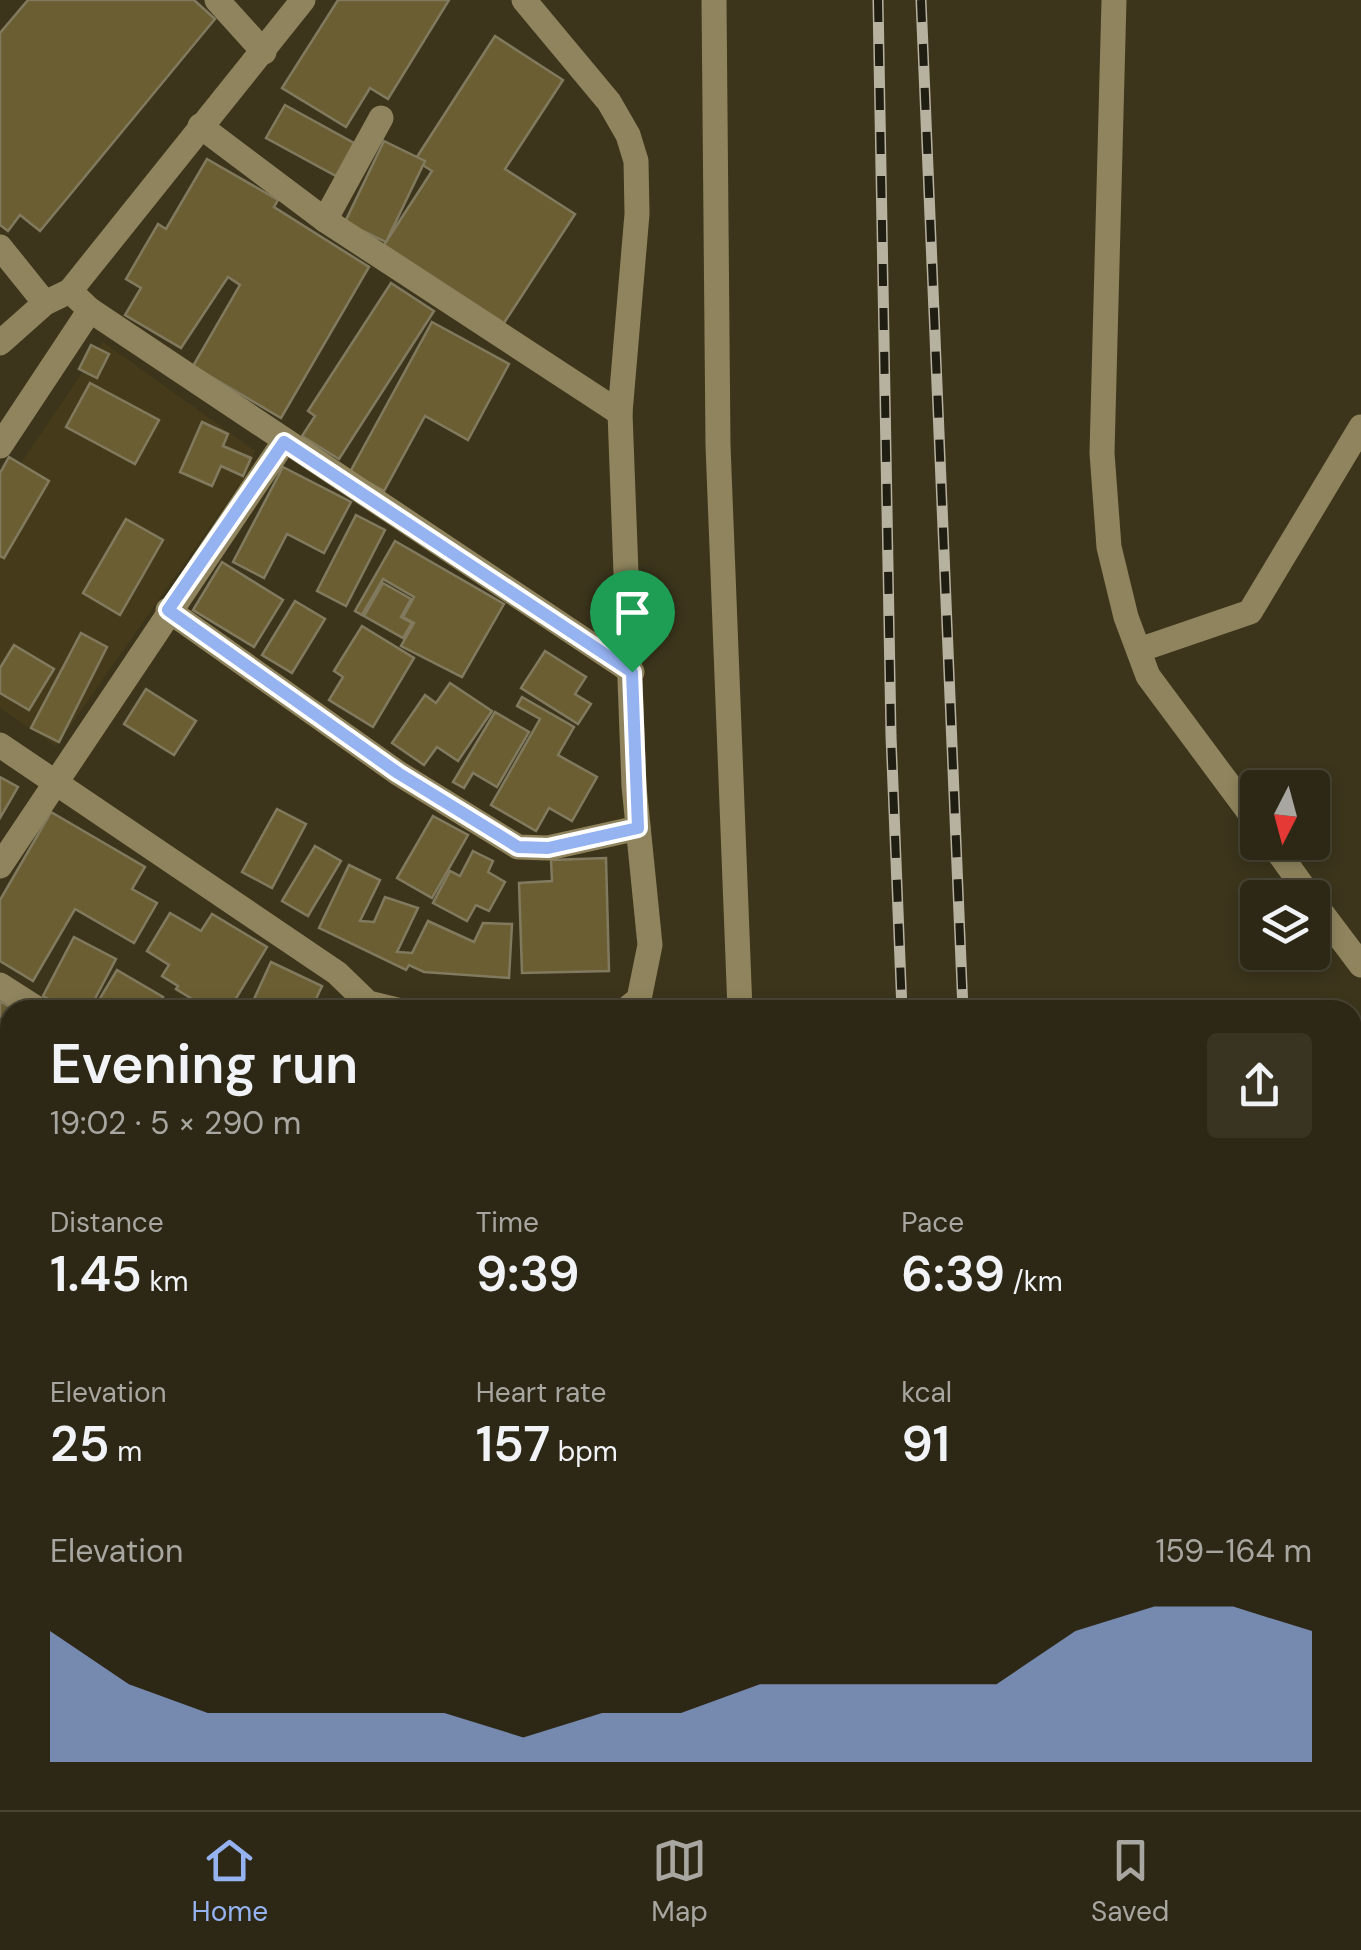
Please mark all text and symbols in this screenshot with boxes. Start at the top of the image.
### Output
pin [590,570,675,673]
icon: arrive [605,585,660,640]
north arrow [1240,770,1330,860]
map controls [1240,770,1330,970]
button: layers [1240,880,1330,970]
text: Evening run [50,1028,358,1100]
button: share [1207,1033,1312,1138]
text: 19:02 · 5 × 290 m [50,1102,301,1144]
text: Distance [50,1204,164,1241]
text: Time [476,1204,539,1241]
text: Pace [901,1204,964,1241]
text: 1.45 [50,1241,142,1307]
text: 9:39 [476,1241,580,1307]
text: 6:39 [901,1241,1005,1307]
text: km [142,1263,189,1300]
text: /km [1005,1263,1063,1300]
text: Elevation [50,1374,167,1411]
text: Heart rate [476,1374,606,1411]
text: kcal [901,1374,952,1411]
text: 25 [50,1411,110,1477]
text: 157 [476,1411,550,1477]
text: 91 [901,1411,950,1477]
text: m [110,1433,142,1470]
text: bpm [550,1433,618,1470]
text: Elevation [50,1530,183,1572]
text: 159–164 m [1155,1530,1312,1572]
tab: Home [192,1833,268,1930]
tab: Map [651,1833,708,1930]
tab: Saved [1091,1833,1169,1930]

